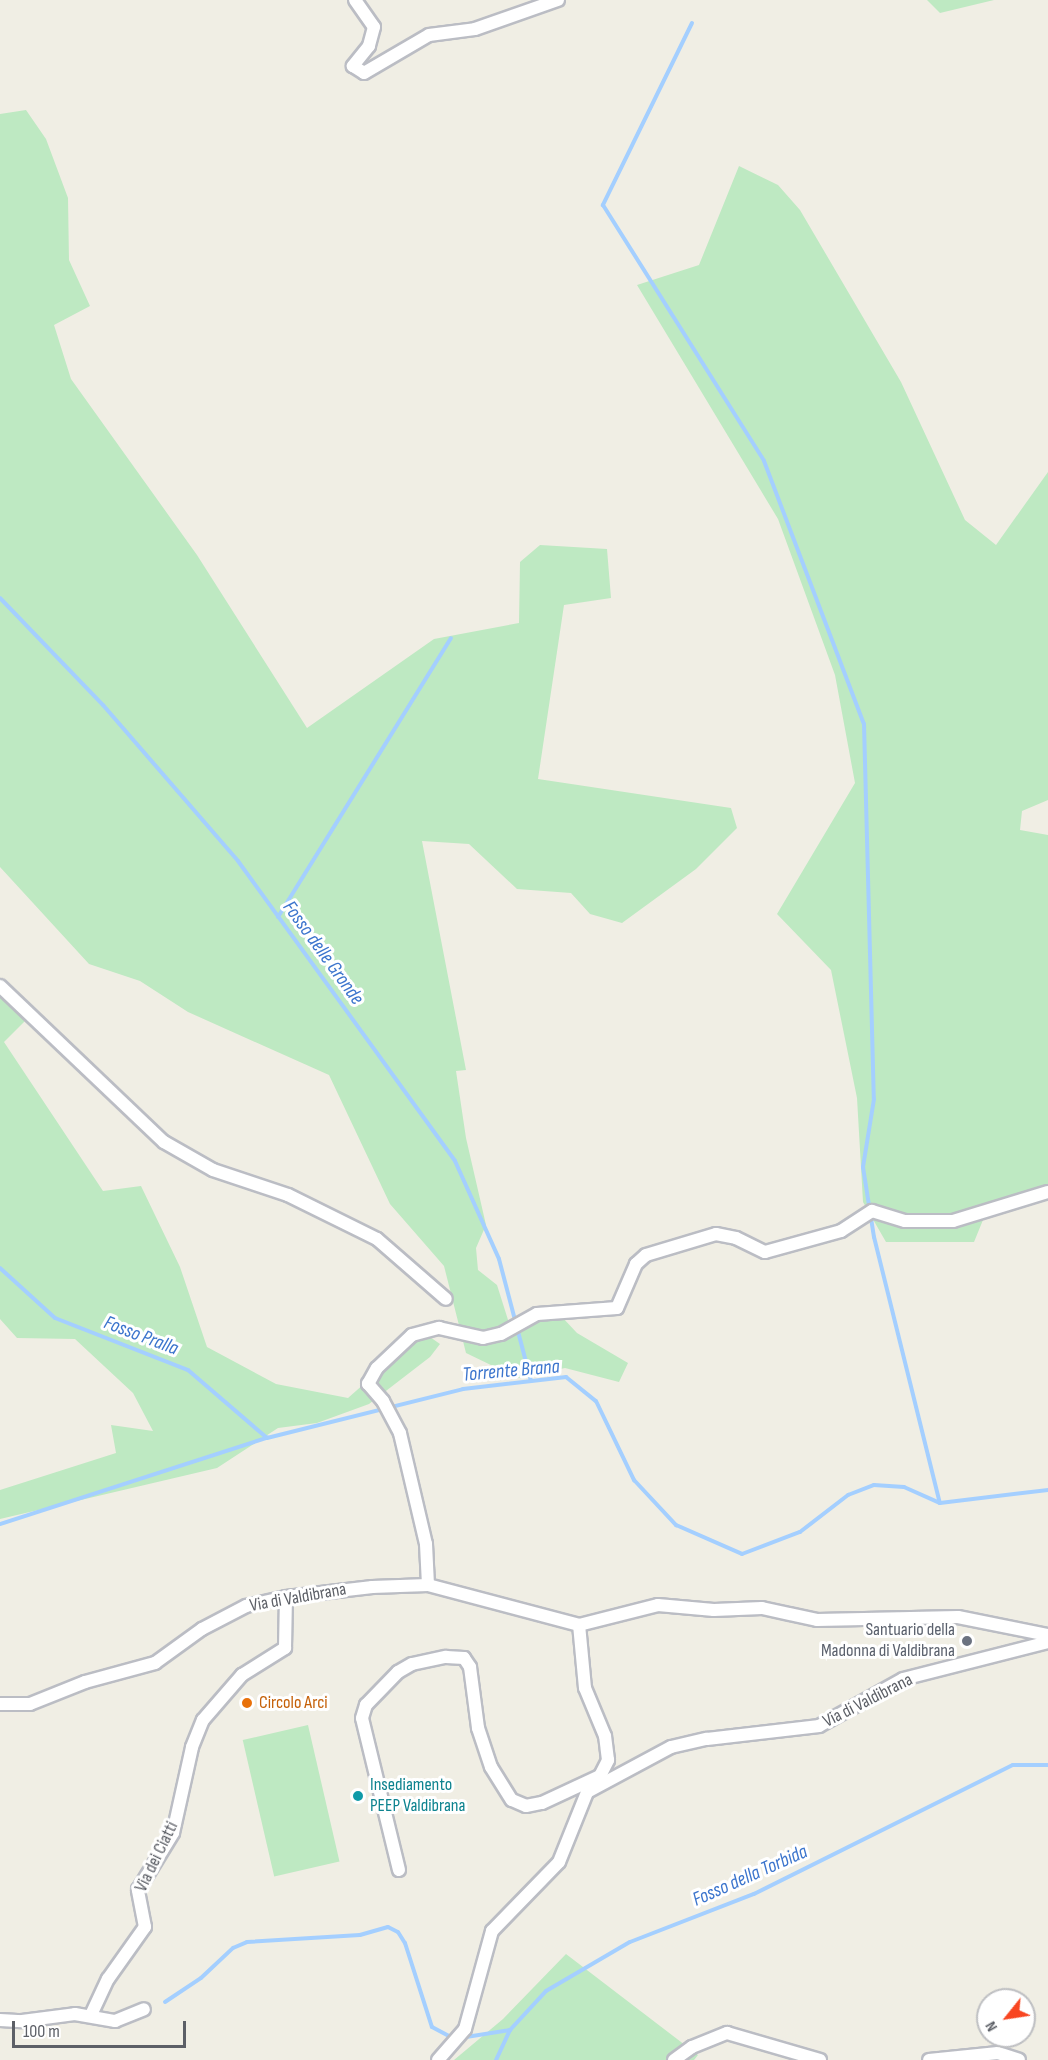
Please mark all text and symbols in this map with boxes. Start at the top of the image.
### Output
water label: Fosso delle Gronde [277,896,369,1010]
water label: Fosso Pralla [101,1311,181,1361]
water label: Torrente Brana [461,1355,561,1387]
street label: Via di Valdibrana [248,1579,348,1617]
place label: Santuario della Madonna di Valdibrana [821,1620,955,1662]
marker: Santuario della Madonna di Valdibrana [960,1634,974,1648]
street label: Via di Valdibrana [820,1669,916,1733]
place label: Circolo Arci [259,1692,328,1714]
marker: Circolo Arci [240,1696,254,1710]
place label: Insediamento PEEP Valdibrana [370,1775,465,1818]
marker: Insediamento PEEP Valdibrana [351,1789,365,1803]
street label: Via dei Ciatti [131,1818,183,1896]
water label: Fosso della Torbida [689,1840,811,1912]
north arrow [976,1988,1036,2048]
scale bar [15,2009,189,2047]
text: N [981,2018,1002,2035]
text: 100 m [23,2021,60,2042]

